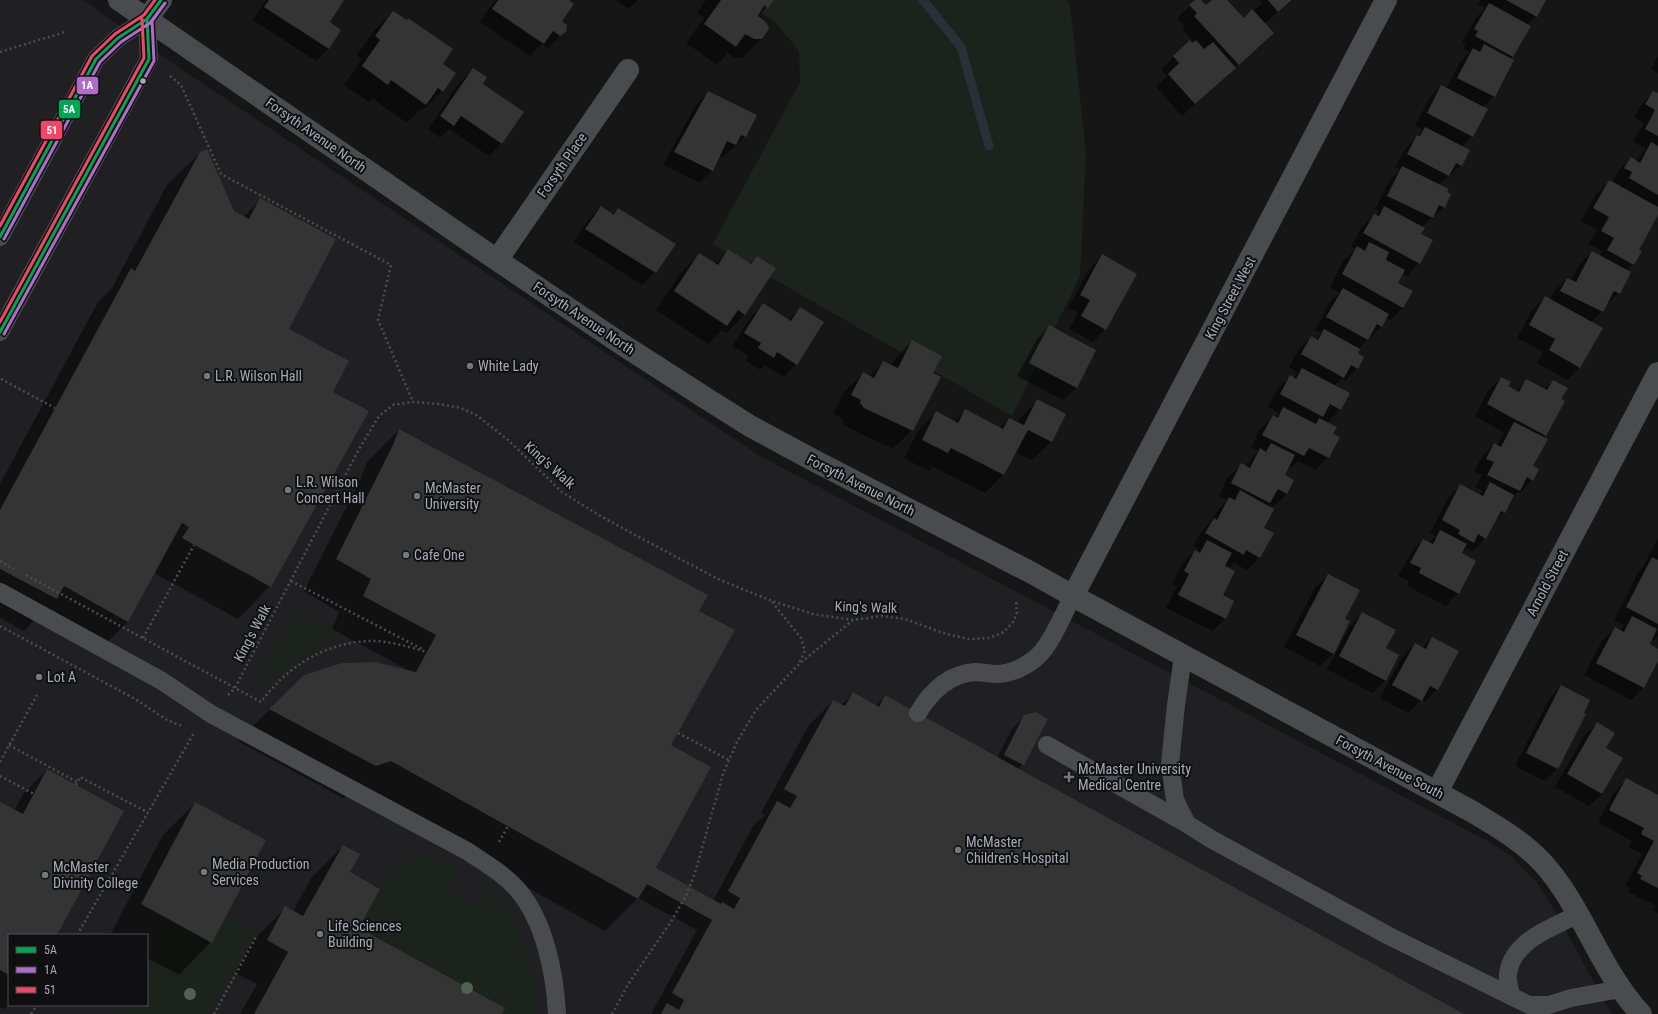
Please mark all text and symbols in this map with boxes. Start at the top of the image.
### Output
line badge: 1A [76,76,99,95]
unlabelled marker [138,76,148,86]
text: 1A [81,79,93,92]
street label: Forsyth Avenue North [263,94,369,176]
line badge: 5A [58,99,81,119]
text: 5A [63,103,75,116]
line badge: 51 [40,120,63,140]
text: 51 [46,124,58,137]
street label: Forsyth Place [534,129,590,200]
street label: King Street West [1202,254,1258,342]
street label: Forsyth Avenue North [530,278,638,358]
place label: White Lady [478,358,539,374]
marker: White Lady [465,361,475,371]
place label: L.R. Wilson Hall [215,368,302,384]
marker: L.R. Wilson Hall [202,371,212,381]
street label: King's Walk [521,438,579,492]
street label: Forsyth Avenue North [804,451,918,519]
place label: L.R. Wilson Concert Hall [296,474,365,506]
place label: McMaster University [425,480,481,512]
marker: L.R. Wilson Concert Hall [283,485,293,495]
marker: McMaster University [412,491,422,501]
place label: Cafe One [414,547,465,563]
street label: Arnold Street [1523,547,1571,619]
marker: Cafe One [401,550,411,560]
street label: King's Walk [834,598,898,616]
street label: King's Walk [230,601,274,664]
place label: Lot A [47,669,76,685]
marker: Lot A [34,672,44,682]
street label: Forsyth Avenue South [1333,732,1447,802]
place label: McMaster University Medical Centre [1078,761,1191,793]
marker: McMaster University Medical Centre [1063,771,1075,783]
place label: McMaster Children's Hospital [966,834,1069,866]
marker: McMaster Children's Hospital [953,845,963,855]
place label: Media Production Services [212,856,309,888]
place label: McMaster Divinity College [53,859,138,891]
marker: Media Production Services [199,867,209,877]
marker: McMaster Divinity College [40,870,50,880]
place label: Life Sciences Building [328,918,402,950]
marker: Life Sciences Building [315,929,325,939]
legend [8,934,148,1006]
text: 5A [44,943,57,957]
text: 1A [44,963,57,977]
text: 51 [44,983,56,997]

